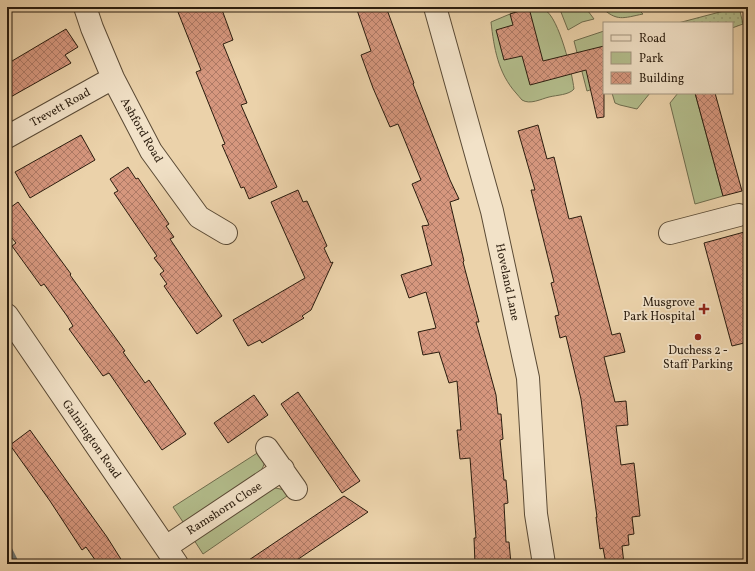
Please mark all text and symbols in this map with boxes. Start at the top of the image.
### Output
legend [603,22,733,94]
text: Road [639,31,666,47]
text: Park [639,51,664,67]
text: Building [639,71,684,87]
street label: Trevett Road [27,85,94,131]
street label: Ashford Road [116,95,166,166]
street label: Hoveland Lane [491,242,523,323]
place label: Musgrove Park Hospital [623,295,695,325]
marker: Musgrove Park Hospital [698,303,710,315]
marker: Duchess 2 - Staff Parking [693,332,703,342]
place label: Duchess 2 - Staff Parking [663,343,733,373]
street label: Galmington Road [58,397,125,482]
street label: Ramshorn Close [184,478,266,539]

